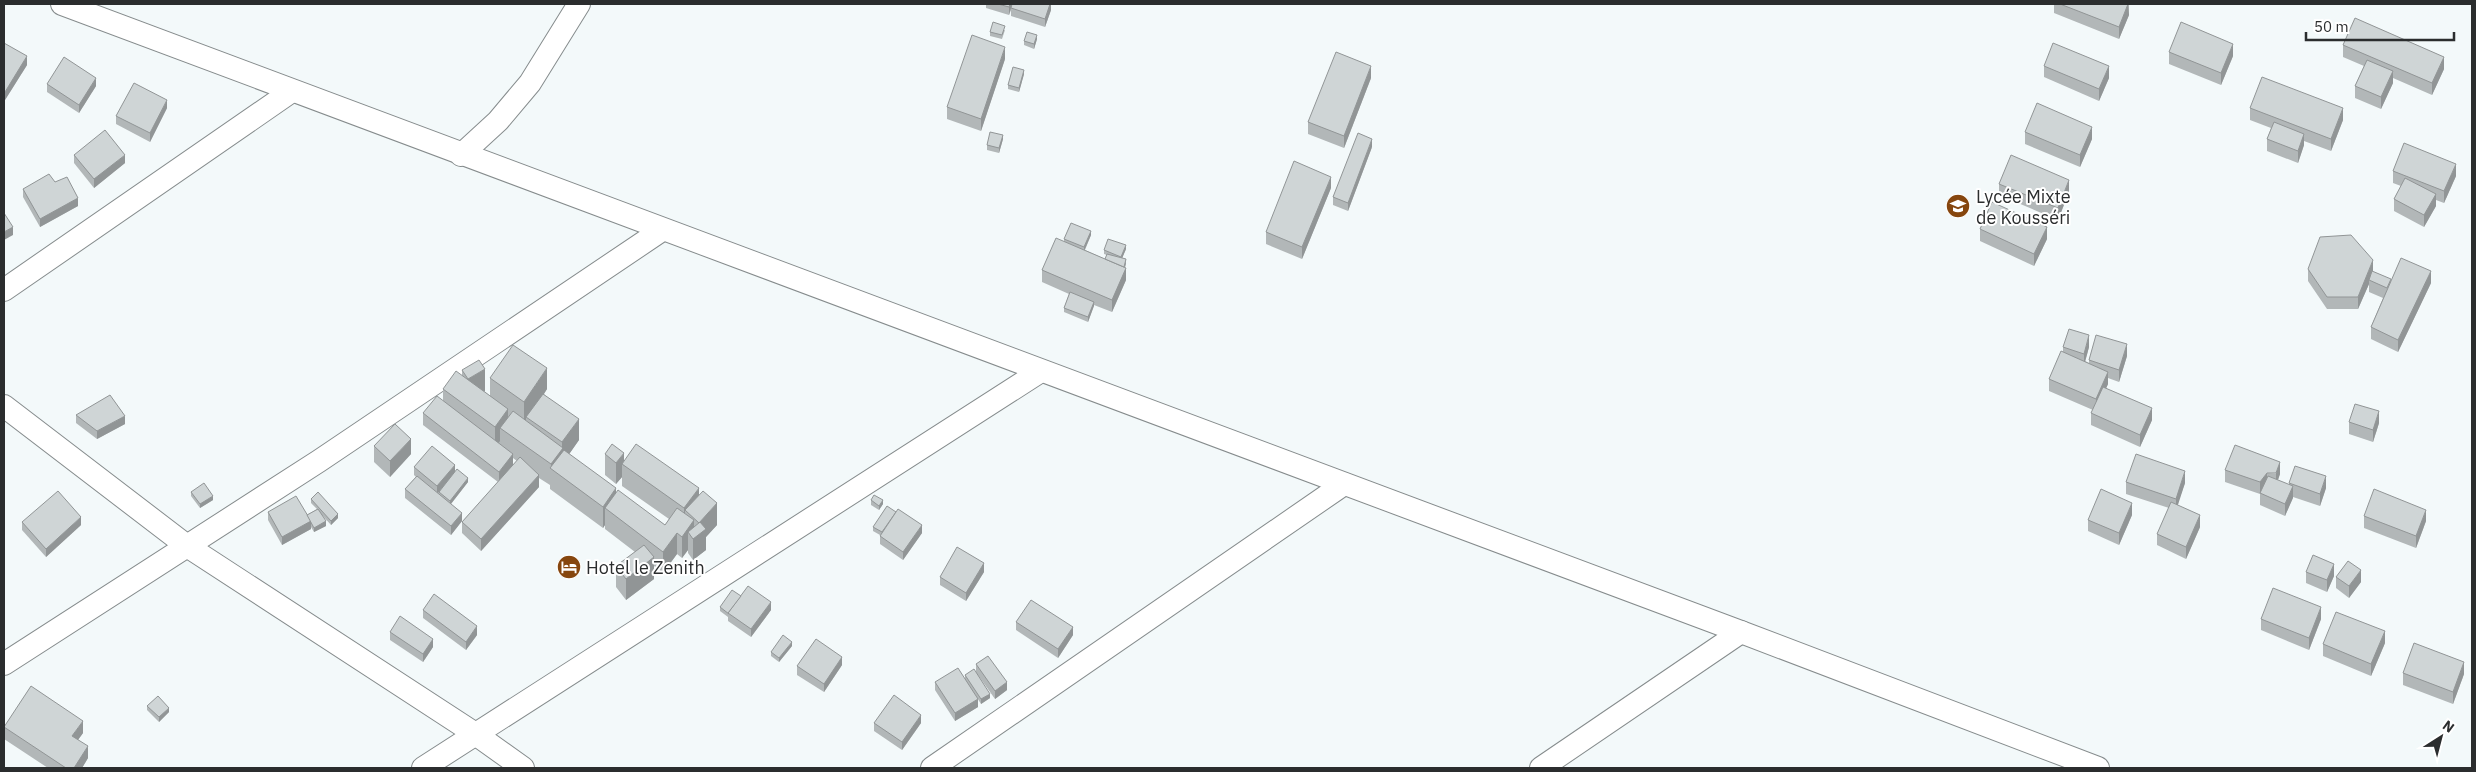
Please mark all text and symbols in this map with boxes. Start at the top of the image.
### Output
scale bar [2306,10,2454,42]
text: 50 m [2314,17,2349,36]
place label: Lycée Mixte de Kousséri [1976,185,2071,229]
school or university icon: Lycée Mixte de Kousséri [1945,193,1971,219]
hotel icon: Hotel le Zenith [556,554,582,580]
place label: Hotel le Zenith [586,556,705,579]
north arrow [2416,712,2466,762]
text: N [2439,716,2458,737]

